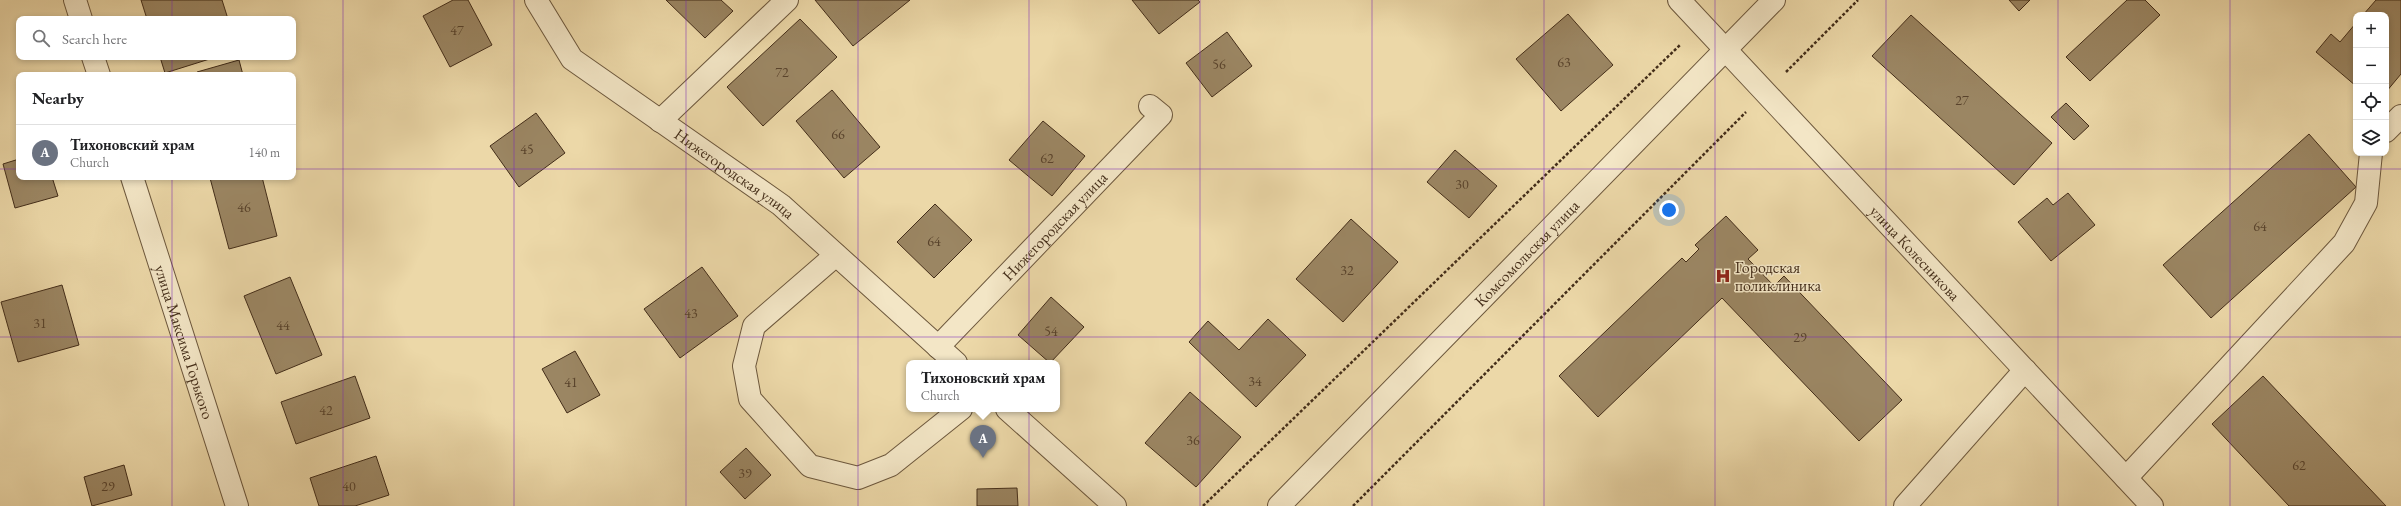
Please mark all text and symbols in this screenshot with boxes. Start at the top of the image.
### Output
map controls [2353,12,2389,156]
button: + [2353,12,2389,48]
search box [16,16,296,60]
house number: 47 [450,21,464,39]
icon: search [30,27,52,49]
text: Search here [62,29,127,48]
button: − [2353,48,2389,84]
house number: 63 [1557,53,1571,71]
house number: 56 [1212,55,1226,73]
house number: 72 [775,63,789,81]
button: locate [2353,84,2389,120]
text: Nearby [32,87,84,109]
house number: 27 [1955,91,1969,109]
button: layers [2353,120,2389,156]
street label: Нижегородская улица [670,124,800,224]
house number: 66 [831,125,845,143]
text: Тихоновский храм [70,135,195,154]
house number: 45 [520,140,534,158]
text: A [40,144,50,161]
text: 140 m [249,144,280,161]
house number: 62 [1040,149,1054,167]
text: Church [70,154,109,171]
street label: Нижегородская улица [998,167,1112,285]
house number: 30 [1455,175,1469,193]
street label: Комсомольская улица [1470,195,1584,311]
house number: 46 [237,198,251,216]
your location [1659,200,1679,220]
street label: улица Колесникова [1865,201,1965,306]
house number: 64 [2253,217,2267,235]
house number: 64 [927,232,941,250]
place label: Городская поликлиника [1735,257,1822,296]
house number: 32 [1340,261,1354,279]
street label: улица Максима Горького [150,262,219,422]
hospital icon: Городская поликлиника [1714,267,1732,285]
house number: 43 [684,304,698,322]
house number: 31 [33,314,47,332]
house number: 44 [276,316,290,334]
house number: 54 [1044,322,1058,340]
house number: 29 [1793,328,1807,346]
popup [906,360,1060,412]
text: Тихоновский храм [921,368,1045,387]
house number: 34 [1248,372,1262,390]
house number: 41 [564,373,578,391]
text: Church [921,387,960,404]
house number: 42 [319,401,333,419]
pin: A [970,425,996,458]
house number: 36 [1186,431,1200,449]
house number: 62 [2292,456,2306,474]
house number: 39 [738,464,752,482]
house number: 29 [101,477,115,495]
house number: 40 [342,477,356,495]

